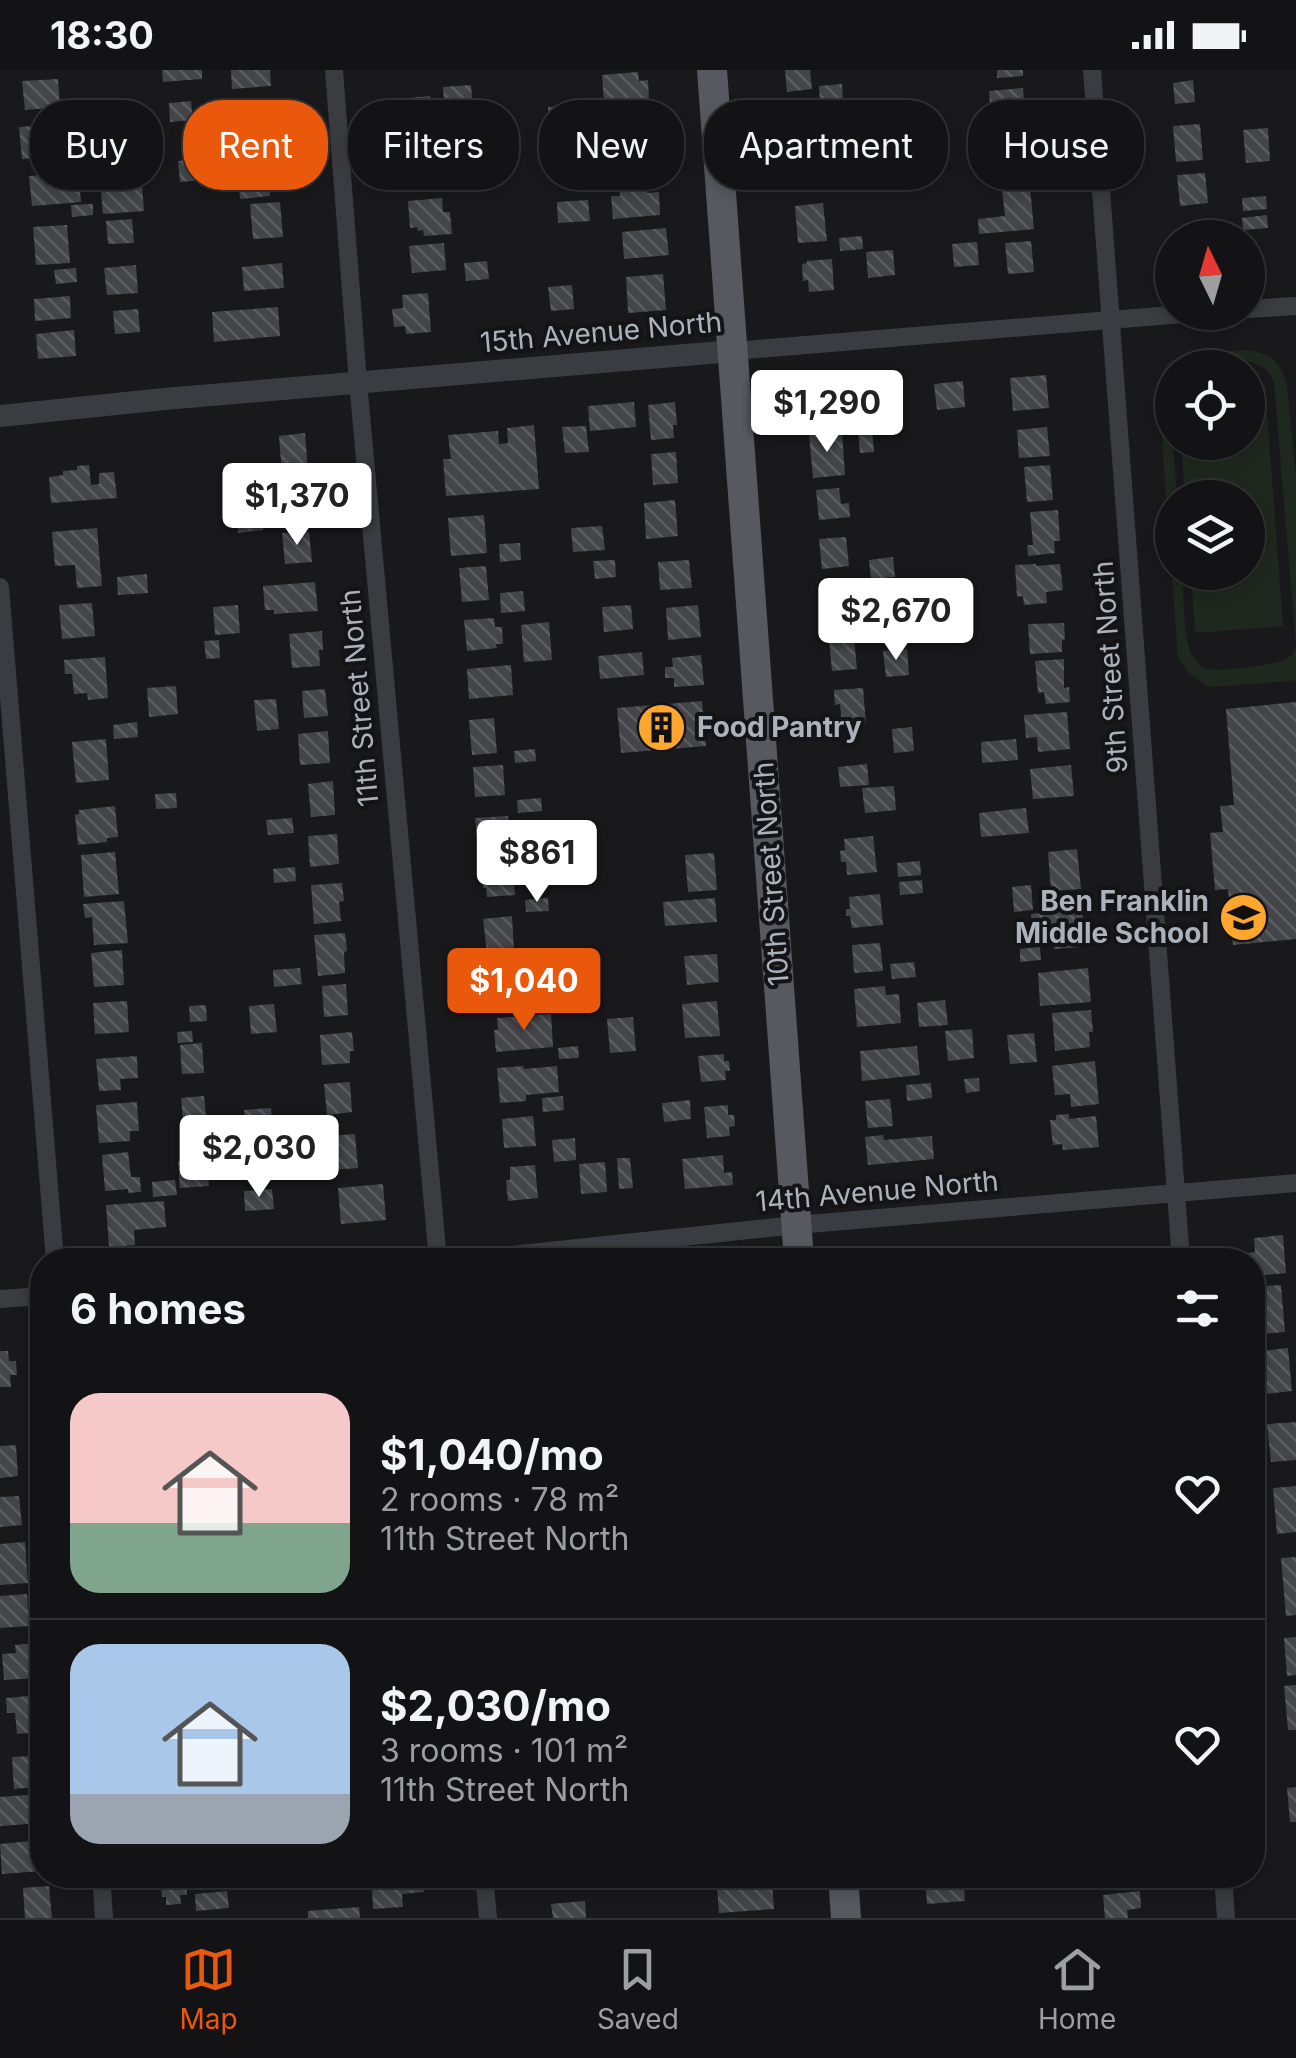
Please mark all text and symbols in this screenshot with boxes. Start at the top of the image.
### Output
text: 18:30 [50,12,154,58]
chip: Buy [30,100,163,190]
chip: Rent [183,100,328,190]
chip: Filters [348,100,519,190]
chip: New [539,100,684,190]
chip: Apartment [704,100,948,190]
chip: House [968,100,1144,190]
north arrow [1155,220,1265,330]
map controls [1155,220,1265,590]
street label: 15th Avenue North [479,304,723,360]
button: locate [1155,350,1265,460]
pin: $1,290 [746,370,908,455]
text: $1,290 [773,383,881,422]
pin: $1,370 [216,463,378,548]
text: $1,370 [244,476,350,515]
button: layers [1155,480,1265,590]
street label: 9th Street North [1086,560,1134,774]
pin: $2,670 [815,578,977,663]
street label: 11th Street North [333,588,385,808]
text: $2,670 [840,591,952,630]
building icon: Food Pantry [636,701,688,753]
place label: Food Pantry [697,710,862,744]
street label: 10th Street North [746,761,796,987]
pin: $861 [478,820,596,905]
text: $861 [499,833,575,872]
place label: Ben Franklin Middle School [1015,884,1209,950]
school or university icon: Ben Franklin Middle School [1218,891,1270,943]
pin: $1,040 [443,948,605,1033]
text: $1,040 [469,961,579,1000]
pin: $2,030 [178,1115,340,1200]
text: $2,030 [202,1128,316,1167]
street label: 14th Avenue North [754,1163,1000,1219]
icon: filters [1170,1281,1225,1336]
text: 6 homes [70,1283,246,1334]
text: $1,040/mo [380,1429,604,1480]
icon: home [150,1433,270,1553]
icon: heart [1170,1466,1225,1521]
text: 2 rooms · 78 m² [380,1480,619,1519]
text: 11th Street North [380,1519,629,1558]
text: $2,030/mo [380,1680,611,1731]
icon: home [150,1684,270,1804]
icon: heart [1170,1717,1225,1772]
text: 3 rooms · 101 m² [380,1731,628,1770]
text: 11th Street North [380,1770,629,1809]
tab: Map [180,1942,238,2036]
tab: Saved [597,1942,679,2036]
tab: Home [1038,1942,1116,2036]

